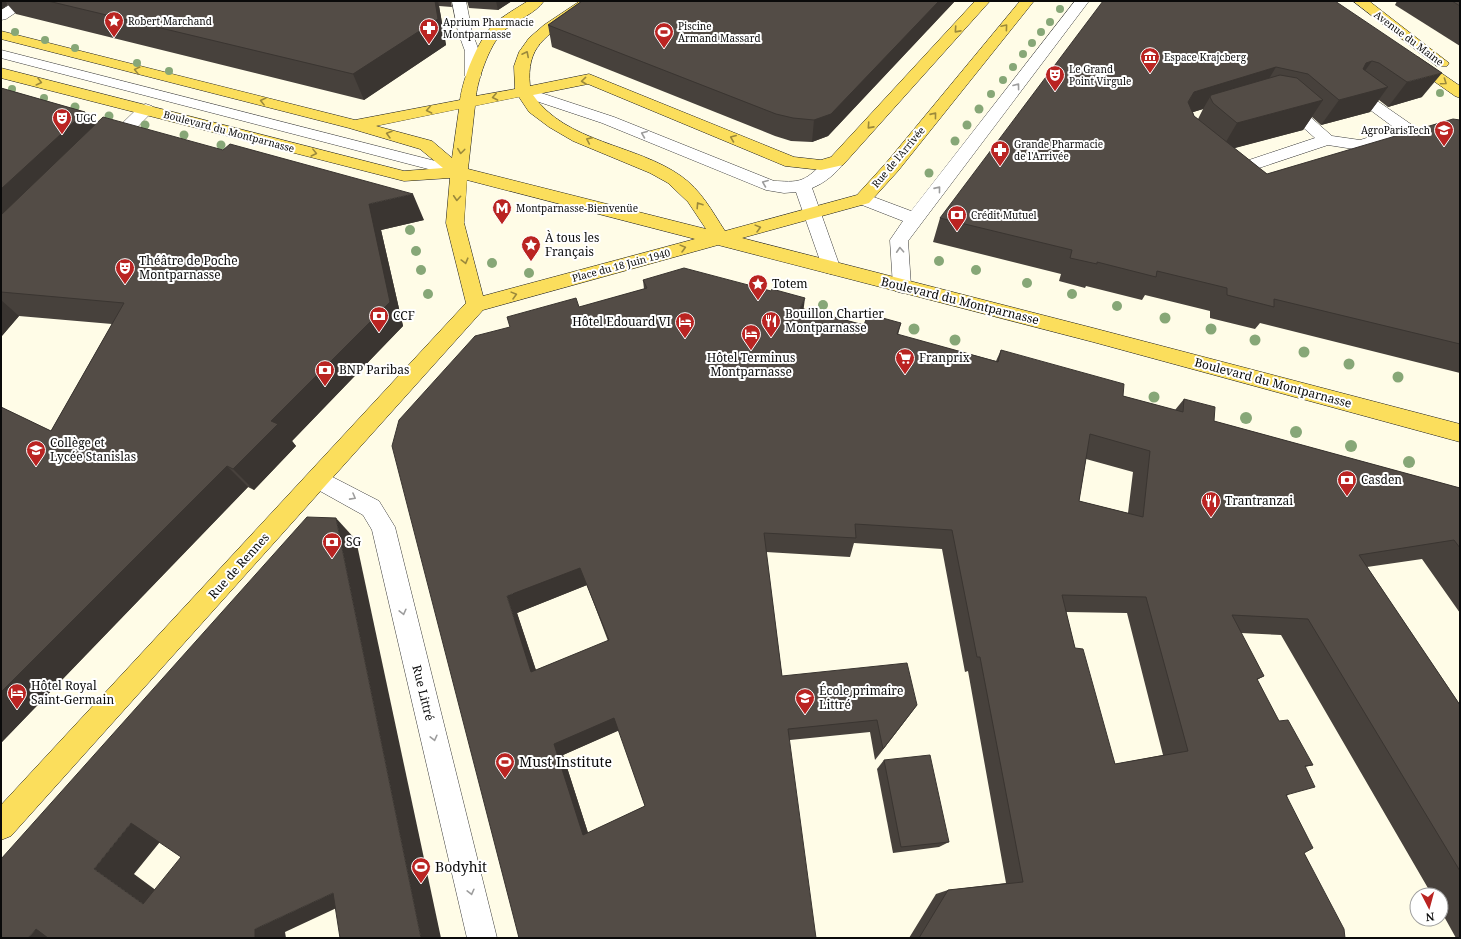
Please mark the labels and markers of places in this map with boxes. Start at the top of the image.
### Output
place icon: Robert Marchand [103,10,125,38]
place label: Robert Marchand [128,14,212,28]
place label: Aprium Pharmacie Montparnasse [443,15,534,41]
pharmacy icon: Aprium Pharmacie Montparnasse [418,17,440,45]
place label: Piscine Armand Massard [678,19,761,45]
sports icon: Piscine Armand Massard [653,21,675,49]
museum icon: Espace Krajcberg [1139,46,1161,74]
place label: Espace Krajcberg [1164,50,1247,64]
place label: Le Grand Point Virgule [1069,62,1131,88]
theatre icon: Le Grand Point Virgule [1044,64,1066,92]
theatre icon: UGC [51,107,73,135]
place label: UGC [76,111,96,125]
school or university icon: AgroParisTech [1433,119,1455,147]
place label: AgroParisTech [1361,123,1431,137]
place label: Grande Pharmacie de l'Arrivée [1014,137,1103,163]
pharmacy icon: Grande Pharmacie de l'Arrivée [989,139,1011,167]
metro station icon: Montparnasse-Bienvenüe [491,197,513,225]
place label: Montparnasse-Bienvenüe [516,201,638,215]
bank icon: Crédit Mutuel [946,204,968,232]
place label: Crédit Mutuel [971,208,1037,222]
place label: À tous les Français [545,229,599,260]
place icon: À tous les Français [520,234,542,262]
place label: Théâtre de Poche Montparnasse [139,252,238,283]
theatre icon: Théâtre de Poche Montparnasse [114,257,136,285]
place icon: Totem [747,273,769,301]
place label: Totem [772,275,808,292]
bank icon: CCF [368,305,390,333]
place label: Bouillon Chartier Montparnasse [785,305,884,336]
place label: CCF [393,307,415,324]
restaurant icon: Bouillon Chartier Montparnasse [760,310,782,338]
hotel icon: Hôtel Edouard VI [674,311,696,339]
place label: Hôtel Edouard VI [572,313,671,330]
hotel icon: Hôtel Terminus Montparnasse [740,323,762,351]
supermarket icon: Franprix [894,347,916,375]
place label: Hôtel Terminus Montparnasse [707,349,795,380]
place label: Franprix [919,349,970,366]
bank icon: BNP Paribas [314,359,336,387]
place label: BNP Paribas [339,361,409,378]
place label: Collège et Lycée Stanislas [50,434,136,465]
school or university icon: Collège et Lycée Stanislas [25,439,47,467]
bank icon: Casden [1336,469,1358,497]
place label: Casden [1361,471,1402,488]
restaurant icon: Trantranzai [1200,490,1222,518]
place label: Trantranzai [1225,492,1293,509]
bank icon: SG [321,531,343,559]
place label: SG [346,533,362,550]
place label: Hôtel Royal Saint-Germain [31,677,114,708]
hotel icon: Hôtel Royal Saint-Germain [6,682,28,710]
place label: École primaire Littré [819,682,903,713]
school or university icon: École primaire Littré [794,687,816,715]
sports icon: Must Institute [494,751,516,779]
place label: Must Institute [519,752,612,771]
sports icon: Bodyhit [410,856,432,884]
place label: Bodyhit [435,857,487,876]

